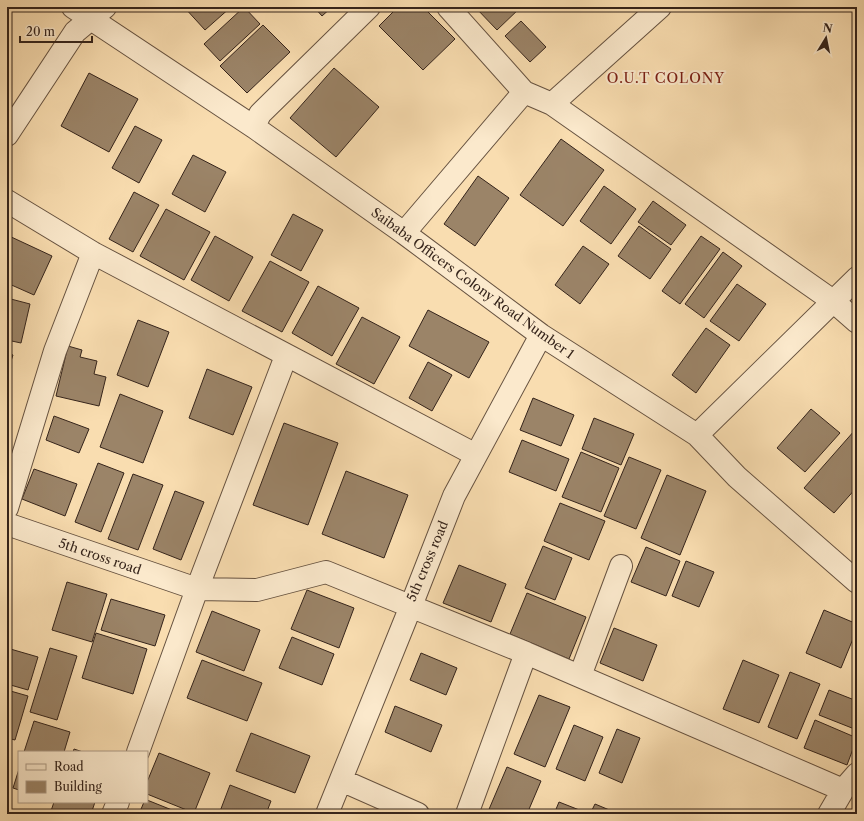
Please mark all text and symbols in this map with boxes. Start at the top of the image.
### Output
scale bar [20,18,92,44]
north arrow [806,18,846,58]
text: N [822,20,834,36]
text: 20 m [26,24,55,39]
district label: O.U.T COLONY [607,69,725,87]
street label: Saibaba Officers Colony Road Number 1 [369,204,578,362]
street label: 5th cross road [403,518,451,604]
street label: 5th cross road [57,534,143,578]
legend [18,751,148,803]
text: Road [54,759,84,774]
text: Building [54,779,102,794]

